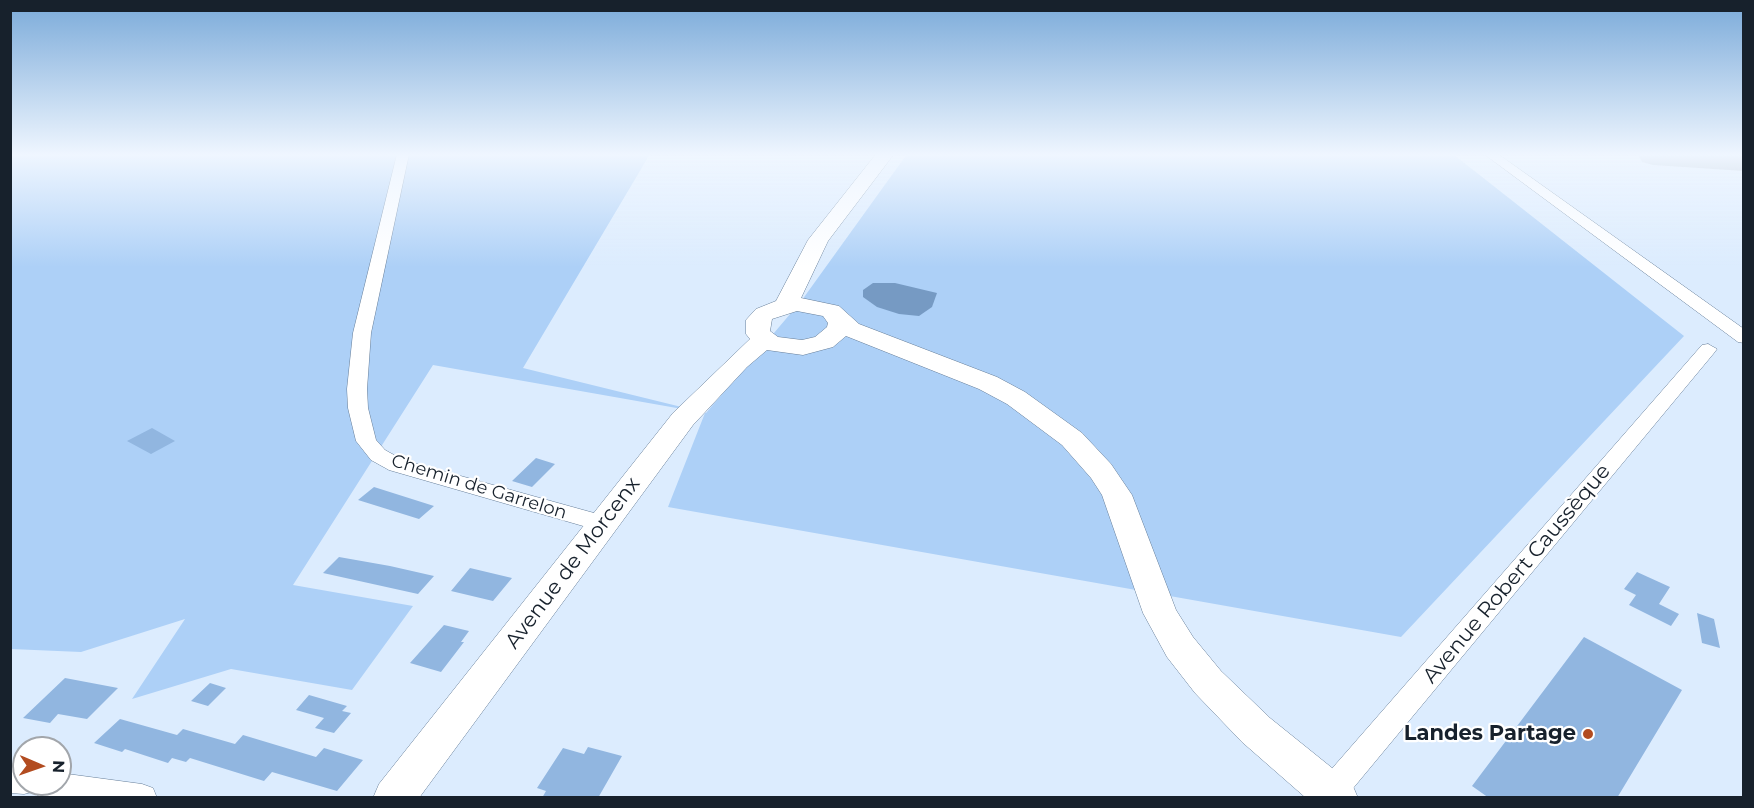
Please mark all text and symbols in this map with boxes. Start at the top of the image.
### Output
street label: Chemin de Garrelon [389,450,569,524]
street label: Avenue Robert Caussèque [1418,459,1616,689]
street label: Avenue de Morcenx [500,472,646,654]
place label: Landes Partage [1404,721,1576,747]
marker: Landes Partage [1581,727,1595,741]
north arrow [12,736,72,796]
text: N [49,760,68,773]

